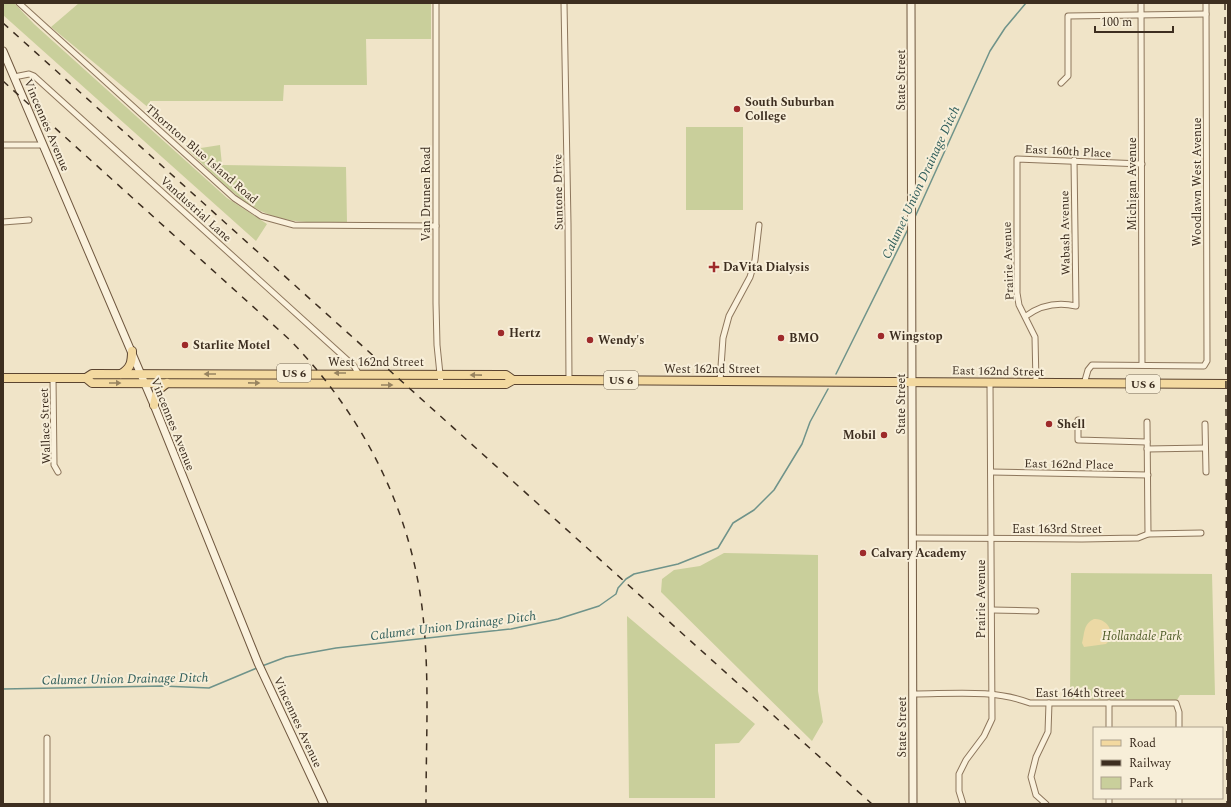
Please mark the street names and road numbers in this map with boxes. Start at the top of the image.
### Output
street label: State Street [892,49,911,111]
street label: Vincennes Avenue [19,76,75,175]
street label: Thornton Blue Island Road [141,100,262,209]
street label: Woodlawn West Avenue [1188,117,1207,247]
street label: Michigan Avenue [1123,137,1142,231]
street label: East 160th Place [1024,140,1112,163]
street label: Van Drunen Road [417,146,436,241]
street label: Suntone Drive [548,154,569,230]
street label: Vandustrial Lane [155,172,236,247]
street label: Wabash Avenue [1055,190,1076,276]
street label: Prairie Avenue [998,221,1019,301]
street label: West 162nd Street [328,353,424,372]
street label: West 162nd Street [664,360,760,379]
street label: East 162nd Street [952,361,1044,382]
road number: US 6 [277,364,311,382]
road number: US 6 [604,371,638,389]
street label: State Street [892,373,911,435]
street label: Vincennes Avenue [145,375,200,474]
road number: US 6 [1126,375,1160,393]
street label: Wallace Street [35,388,56,464]
street label: East 162nd Place [1024,454,1114,475]
street label: East 163rd Street [1012,520,1102,539]
street label: Prairie Avenue [972,559,991,639]
street label: Vincennes Avenue [268,673,327,771]
street label: East 164th Street [1035,684,1125,703]
street label: State Street [893,696,912,758]

